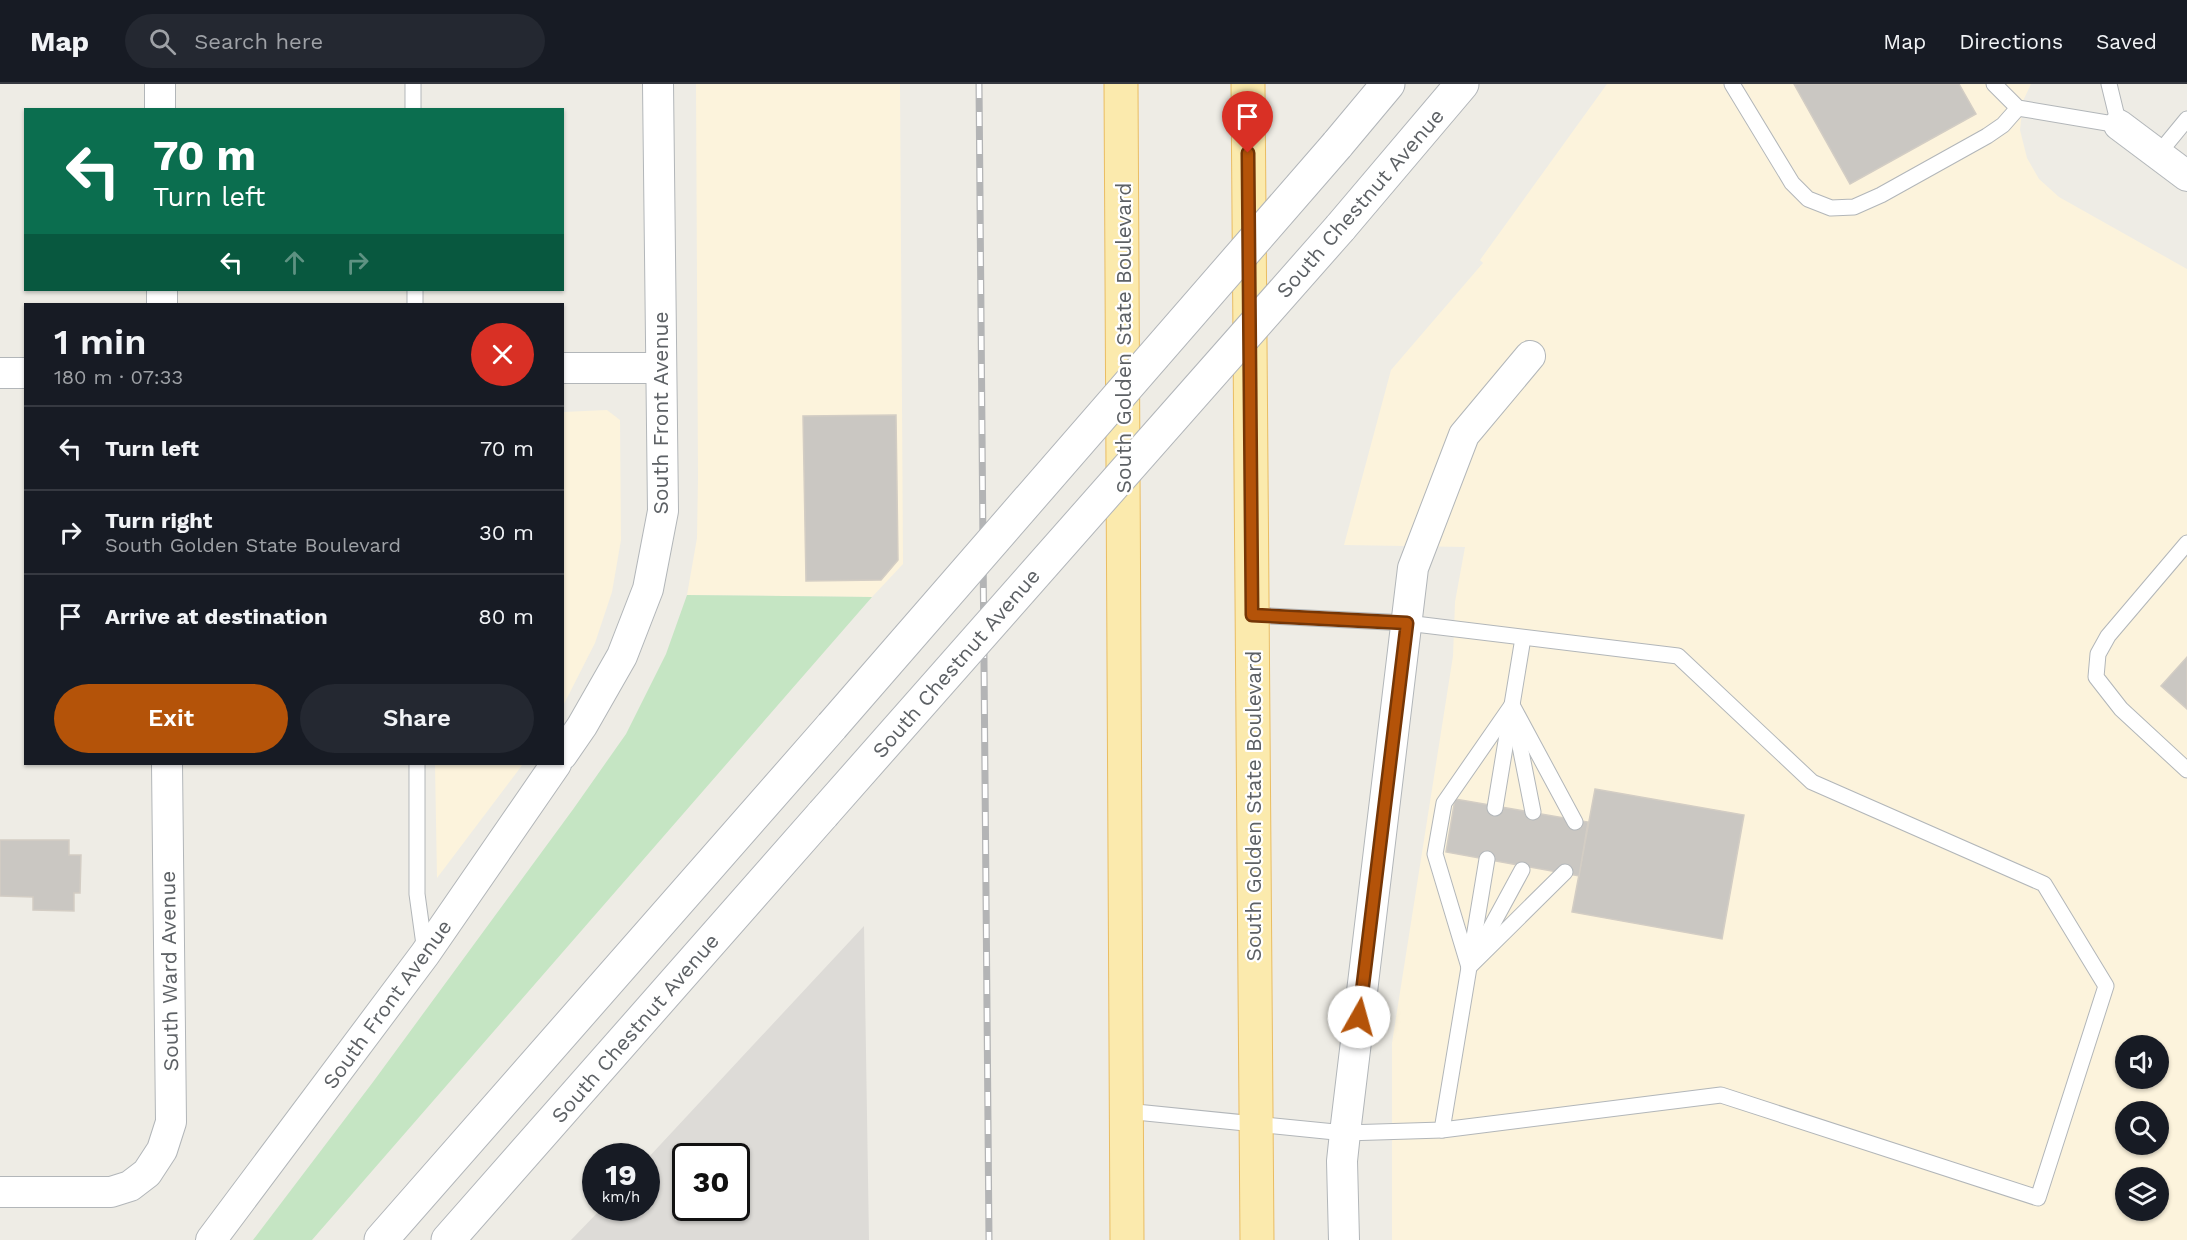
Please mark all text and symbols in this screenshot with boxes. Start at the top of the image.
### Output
search box [125,14,545,68]
text: Map [30,25,89,58]
icon: search [146,25,179,58]
text: Search here [194,29,323,54]
text: Map [1883,29,1926,54]
text: Directions [1959,29,2063,54]
text: Saved [2096,29,2157,54]
pin [1222,91,1273,153]
icon: arrive [1231,100,1264,133]
street label: South Chestnut Avenue [1271,103,1449,303]
text: 70 m [153,131,256,180]
icon: left [54,132,132,210]
text: Turn left [153,181,265,213]
street label: South Golden State Boulevard [1111,183,1136,493]
icon: left [215,246,248,279]
icon: ahead [278,246,311,279]
icon: right [341,246,374,279]
street label: South Front Avenue [648,311,673,515]
text: 1 min [54,321,146,363]
button: close [471,323,534,386]
text: 180 m · 07:33 [54,365,183,389]
icon: left [54,432,87,465]
text: Turn left [105,436,199,461]
text: 70 m [480,436,534,461]
text: Turn right [105,508,212,533]
icon: right [54,516,87,549]
text: 30 m [479,520,534,545]
text: South Golden State Boulevard [105,533,401,557]
street label: South Chestnut Avenue [867,563,1045,763]
icon: arrive [54,600,87,633]
text: Arrive at destination [105,604,328,629]
text: 80 m [478,604,534,629]
street label: South Golden State Boulevard [1241,651,1266,961]
button: Exit [54,684,288,753]
button: Share [300,684,534,753]
street label: South Ward Avenue [155,870,183,1072]
street label: South Front Avenue [317,915,457,1093]
street label: South Chestnut Avenue [546,928,724,1128]
position arrow [1327,985,1391,1049]
map controls [2115,1035,2169,1221]
button: sound [2115,1035,2169,1089]
button: search [2115,1101,2169,1155]
speed limit sign: 30 [672,1143,750,1221]
text: 19 [605,1157,637,1192]
button: layers [2115,1167,2169,1221]
text: km/h [602,1188,640,1206]

